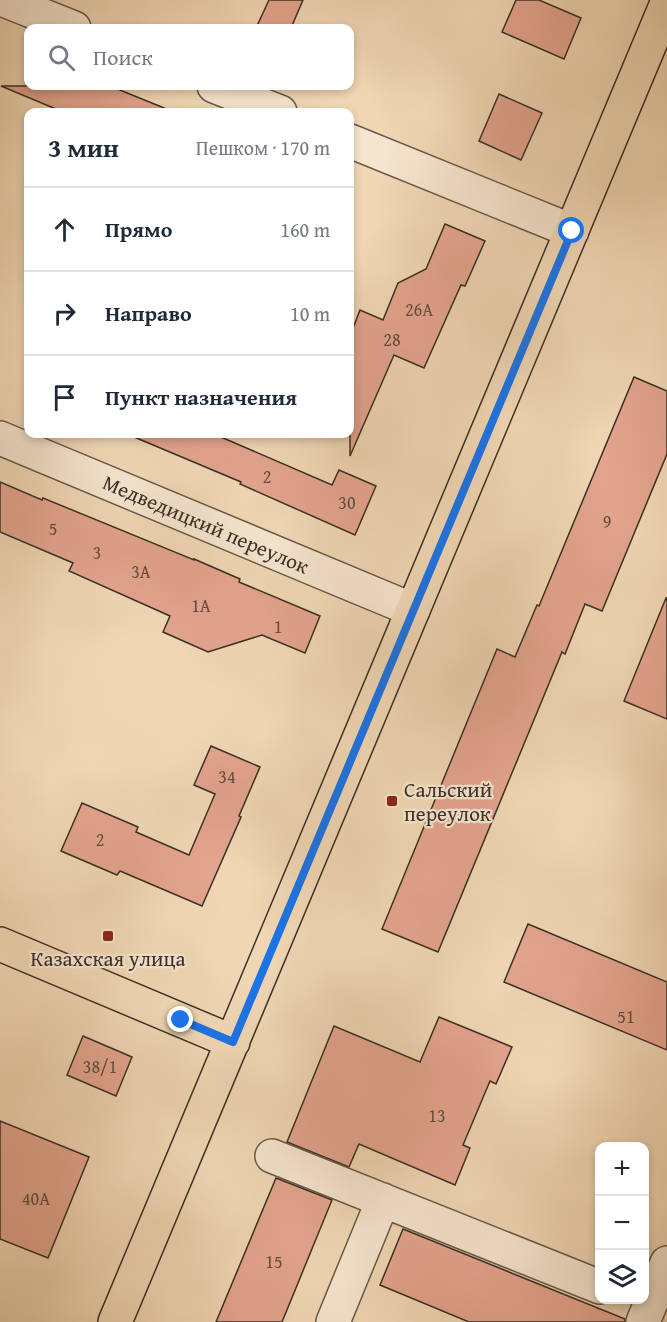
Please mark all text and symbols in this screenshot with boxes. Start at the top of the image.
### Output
search box [24,24,354,90]
icon: search [45,41,78,74]
text: Поиск [93,41,153,73]
text: 3 мин [48,128,119,167]
text: Пешком · 170 m [196,133,330,162]
icon: ahead [48,213,81,246]
text: Прямо [105,213,172,245]
text: 160 m [280,215,330,244]
route start [558,217,584,243]
house number: 26А [405,296,433,323]
icon: right [48,297,81,330]
text: Направо [105,297,192,329]
text: 10 m [290,299,330,328]
house number: 28 [383,326,401,353]
icon: arrive [48,381,81,414]
text: Пункт назначения [105,381,297,413]
house number: 2 [263,463,271,490]
street label: Медведицкий переулок [98,467,314,581]
house number: 30 [338,489,356,516]
house number: 9 [603,508,611,535]
house number: 5 [49,515,57,542]
house number: 3 [93,539,101,566]
house number: 3А [131,558,151,585]
house number: 1А [191,592,211,619]
house number: 1 [274,613,282,640]
house number: 34 [218,763,236,790]
place label: Сальский переулок [404,774,492,829]
marker: Сальский переулок [385,794,399,808]
house number: 2 [96,826,104,853]
marker: Казахская улица [101,929,115,943]
place label: Казахская улица [31,943,185,974]
house number: 51 [617,1003,635,1030]
route end [167,1006,193,1032]
house number: 38/1 [83,1053,117,1080]
house number: 13 [428,1102,446,1129]
map controls [595,1142,649,1304]
button: + [595,1142,649,1196]
house number: 40А [22,1185,50,1212]
button: − [595,1196,649,1250]
house number: 15 [265,1248,283,1275]
button: layers [595,1250,649,1304]

